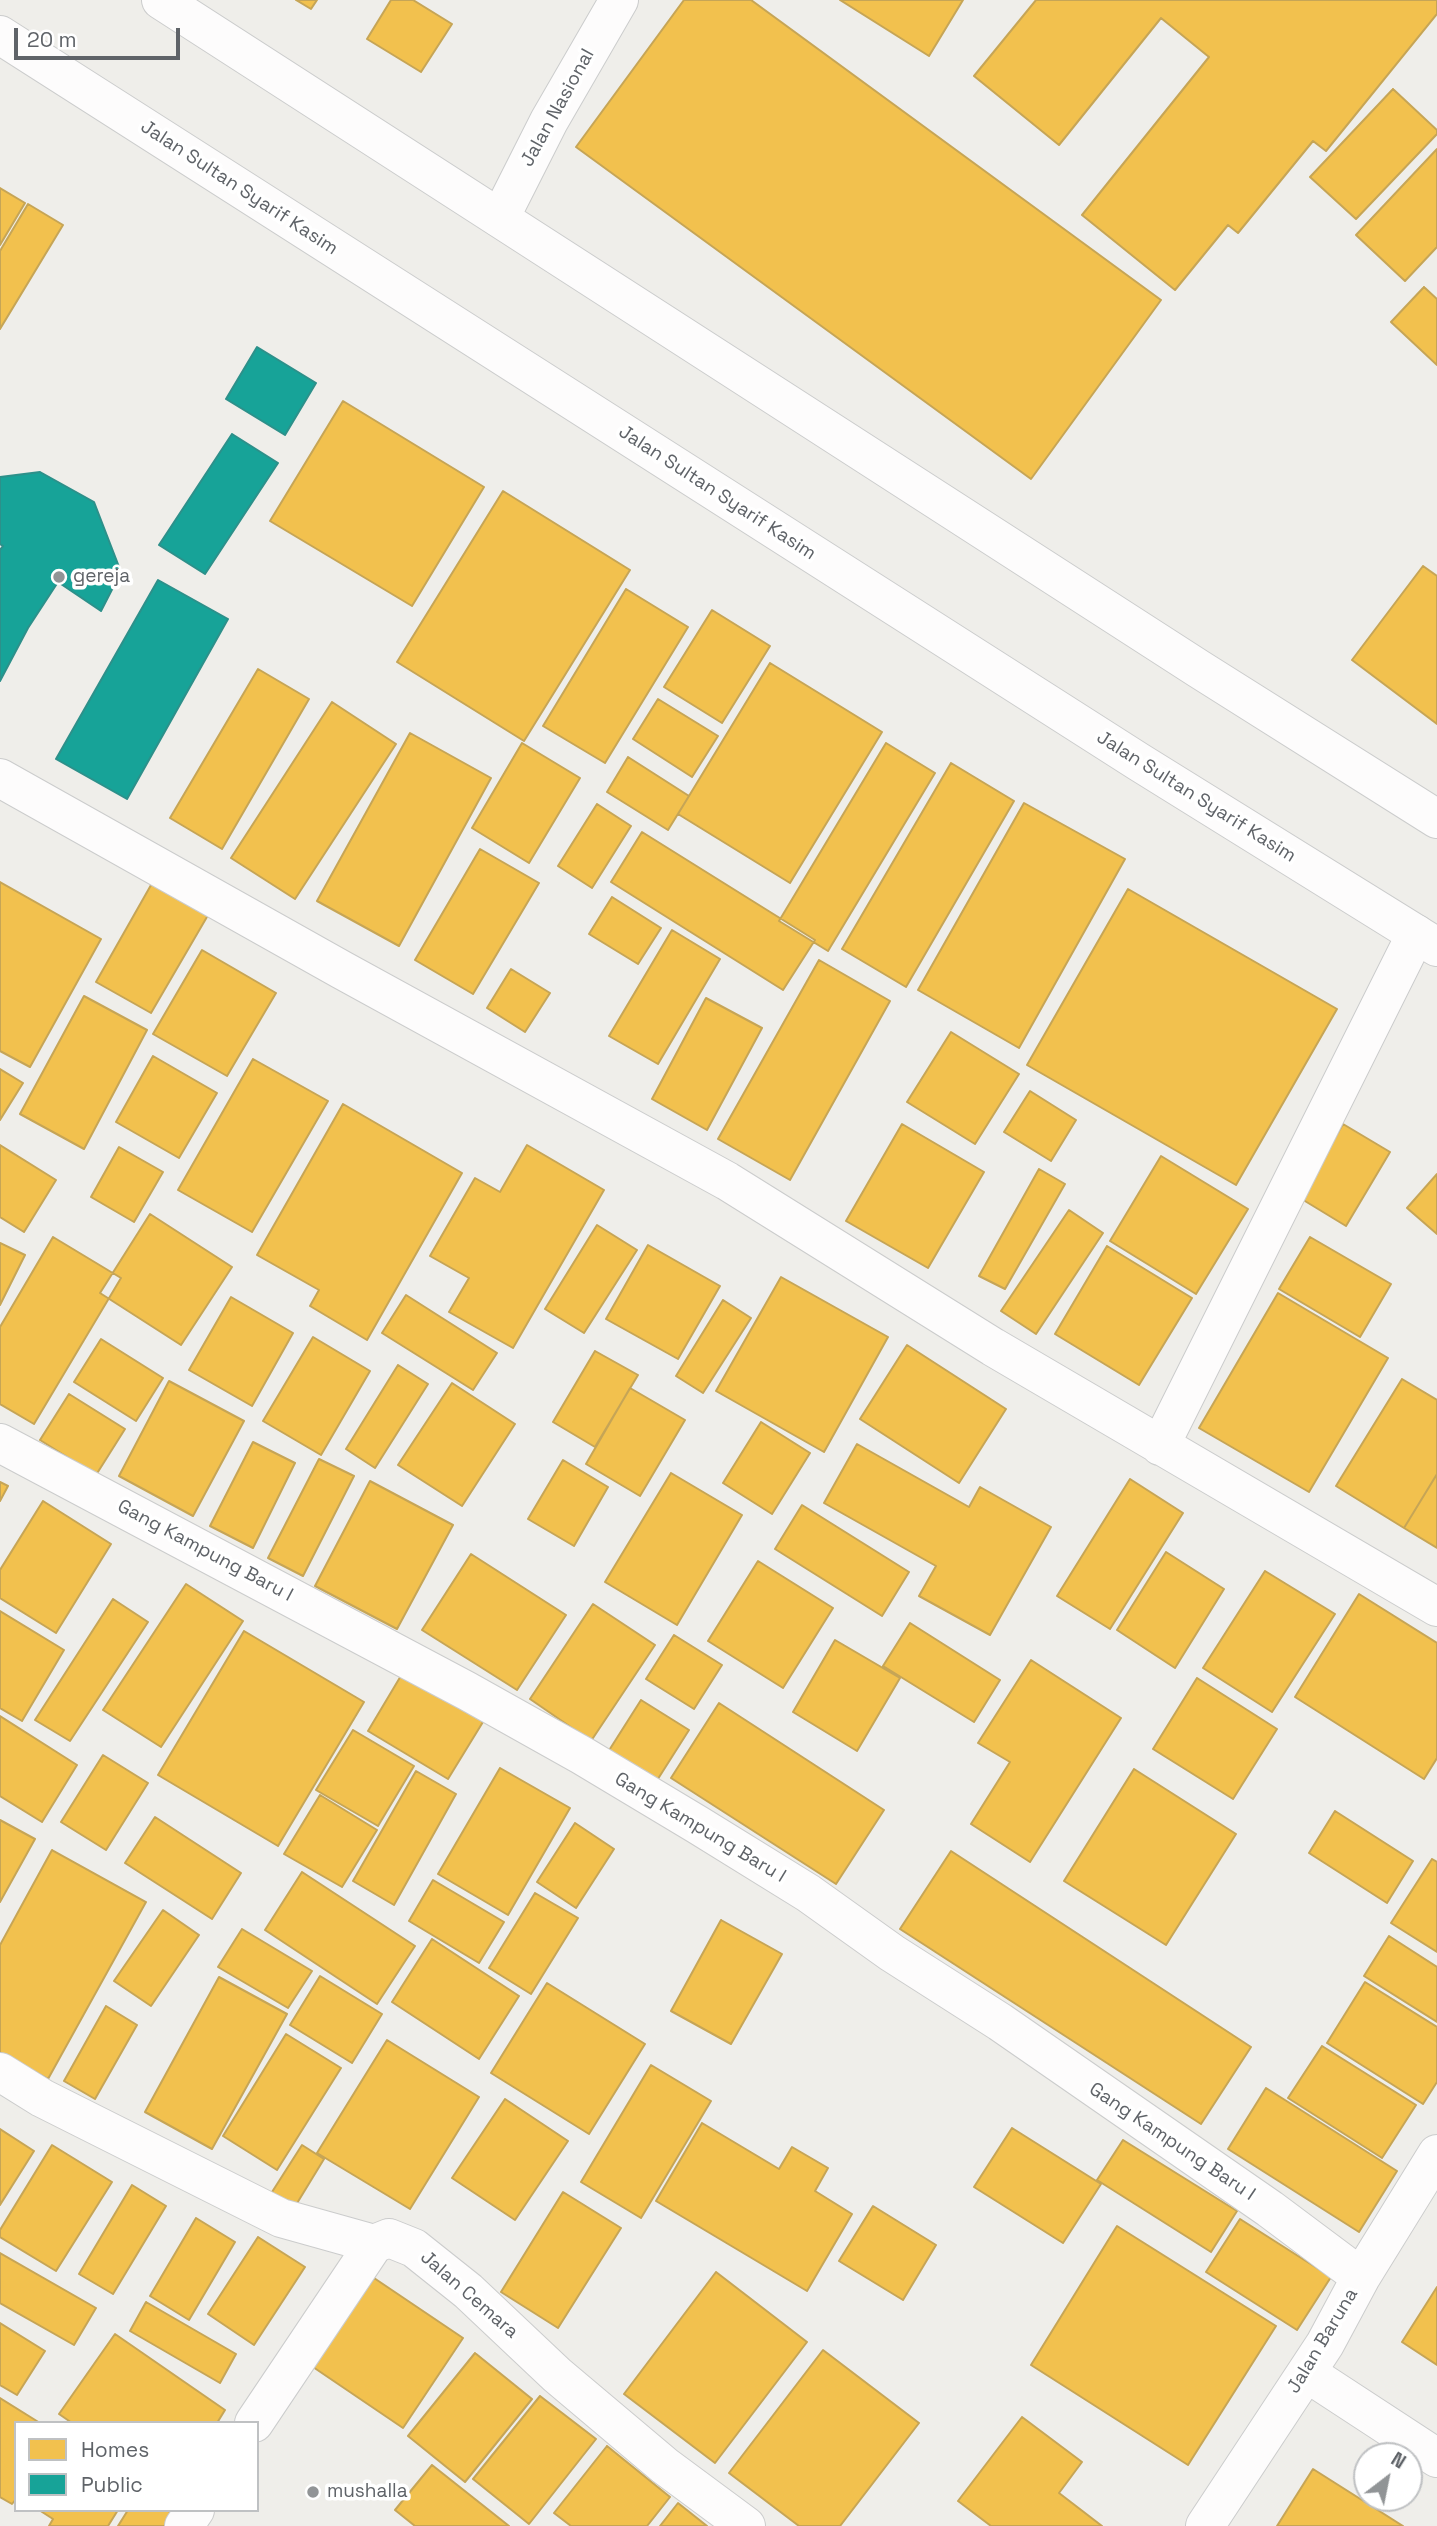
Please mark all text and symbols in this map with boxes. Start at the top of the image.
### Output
scale bar [18,14,184,58]
text: 20 m [27,26,77,53]
street label: Jalan Nasional [516,45,600,171]
street label: Jalan Sultan Syarif Kasim [136,116,342,260]
street label: Jalan Sultan Syarif Kasim [614,421,820,565]
place label: gereja [73,566,130,588]
marker: gereja [51,569,67,585]
street label: Jalan Sultan Syarif Kasim [1092,726,1300,868]
street label: Gang Kampung Baru I [113,1495,297,1607]
street label: Gang Kampung Baru I [610,1768,790,1888]
street label: Gang Kampung Baru I [1085,2078,1259,2206]
street label: Jalan Cemara [415,2246,523,2344]
street label: Jalan Baruna [1283,2284,1363,2398]
legend [14,2421,259,2512]
text: Homes [81,2436,149,2463]
north arrow [1353,2442,1423,2512]
text: N [1386,2446,1410,2474]
text: Public [81,2471,143,2498]
place label: mushalla [327,2481,408,2503]
marker: mushalla [305,2484,321,2500]

